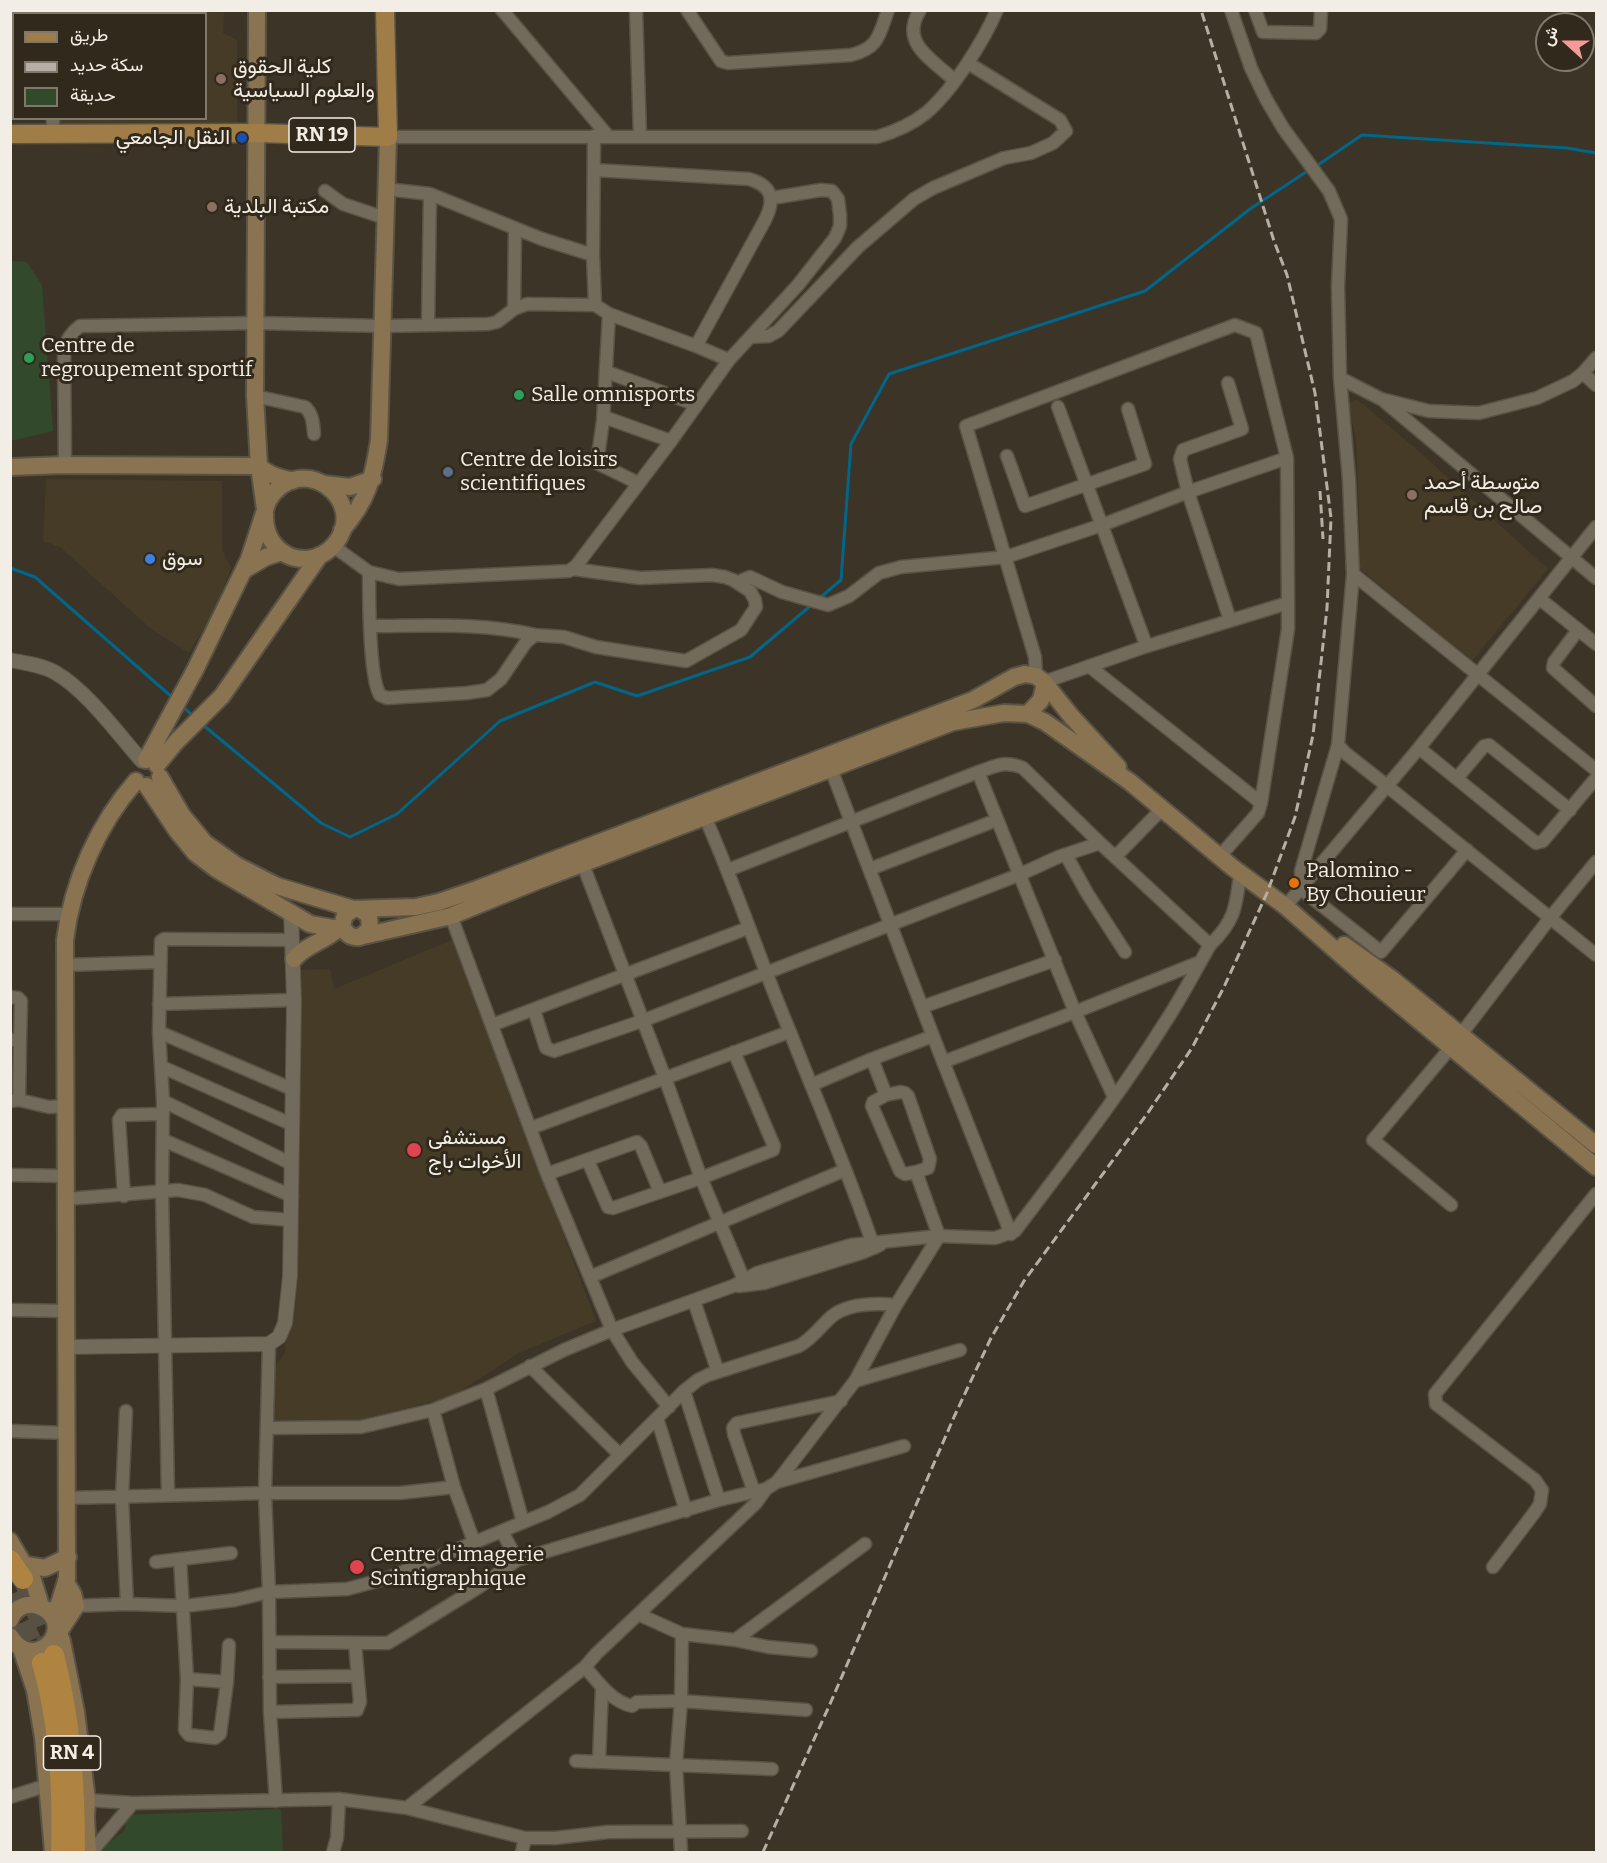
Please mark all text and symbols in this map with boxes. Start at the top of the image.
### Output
legend [12,12,207,120]
north arrow [1535,12,1595,72]
text: طريق [70,24,108,46]
text: ش [1537,24,1562,48]
text: سكة حديد [70,54,143,76]
place label: كلية الحقوق والعلوم السياسية [233,54,375,104]
marker: كلية الحقوق والعلوم السياسية [214,72,228,86]
text: حديقة [70,84,116,106]
road number: RN 19 [289,118,355,152]
place label: النقل الجامعي [116,125,230,151]
marker: النقل الجامعي [235,131,249,145]
place label: مكتبة البلدية [224,194,329,220]
marker: مكتبة البلدية [205,200,219,214]
place label: Centre de regroupement sportif [41,333,252,383]
marker: Centre de regroupement sportif [22,351,36,365]
place label: Salle omnisports [531,382,695,408]
marker: Salle omnisports [512,388,526,402]
place label: Centre de loisirs scientifiques [460,447,618,497]
marker: Centre de loisirs scientifiques [441,465,455,479]
place label: متوسطة أحمد صالح بن قاسم [1424,470,1542,520]
marker: متوسطة أحمد صالح بن قاسم [1405,488,1419,502]
place label: سوق [162,546,202,572]
marker: سوق [143,552,157,566]
place label: Palomino - By Chouieur [1306,858,1425,908]
marker: Palomino - By Chouieur [1287,876,1301,890]
place label: مستشفى الأخوات باج [428,1125,521,1175]
marker: مستشفى الأخوات باج [405,1141,423,1159]
place label: Centre d'imagerie Scintigraphique [370,1542,544,1592]
marker: Centre d'imagerie Scintigraphique [348,1558,366,1576]
road number: RN 4 [44,1736,100,1770]

